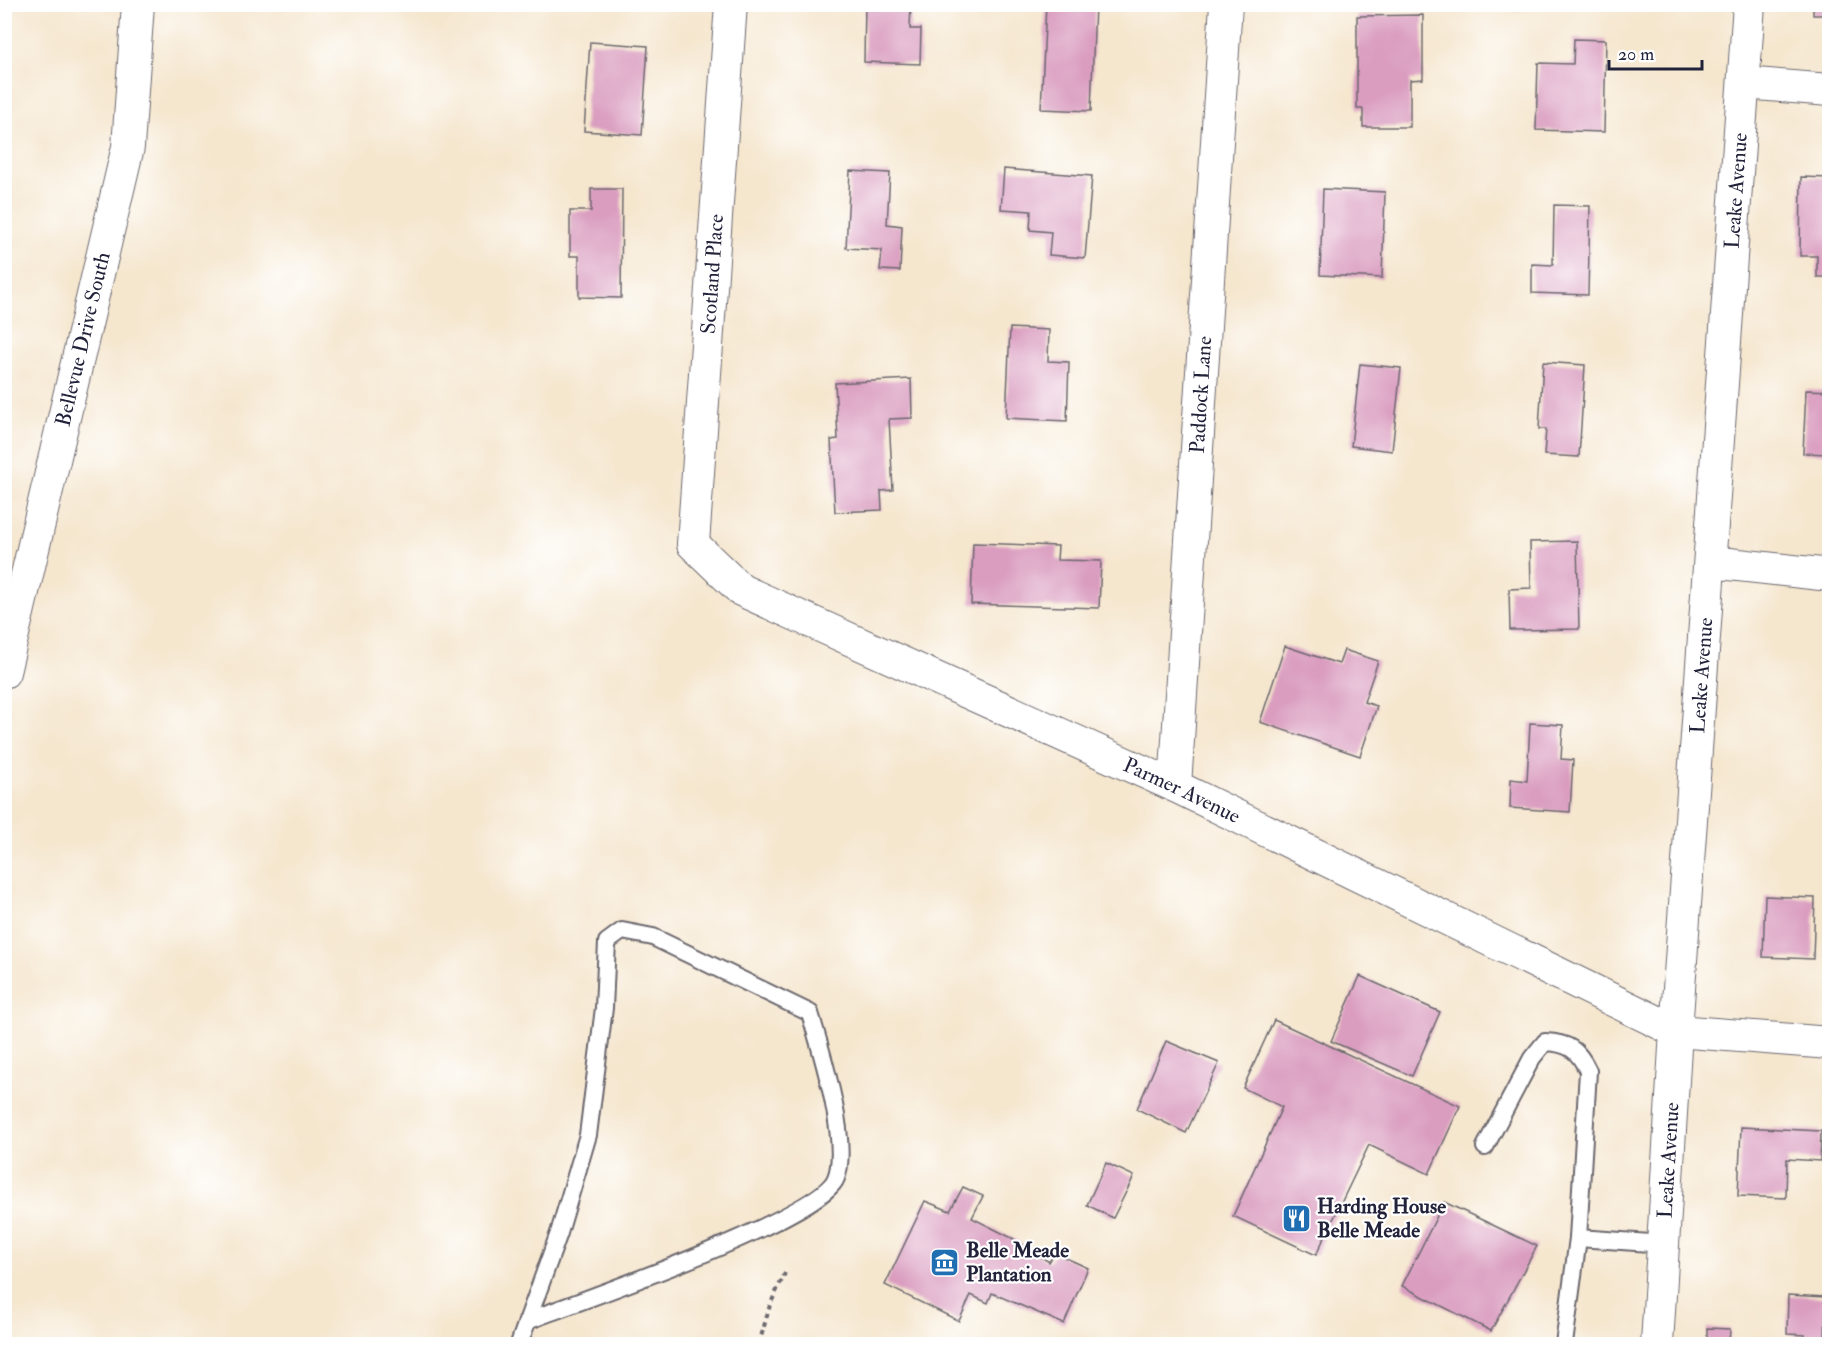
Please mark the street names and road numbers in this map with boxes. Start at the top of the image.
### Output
street label: Leake Avenue [1719,131,1754,250]
street label: Scotland Place [695,213,730,335]
street label: Bellevue Drive South [49,249,117,429]
street label: Paddock Lane [1184,335,1218,454]
street label: Leake Avenue [1684,616,1719,735]
street label: Parmer Avenue [1119,751,1245,830]
street label: Leake Avenue [1652,1101,1686,1219]

